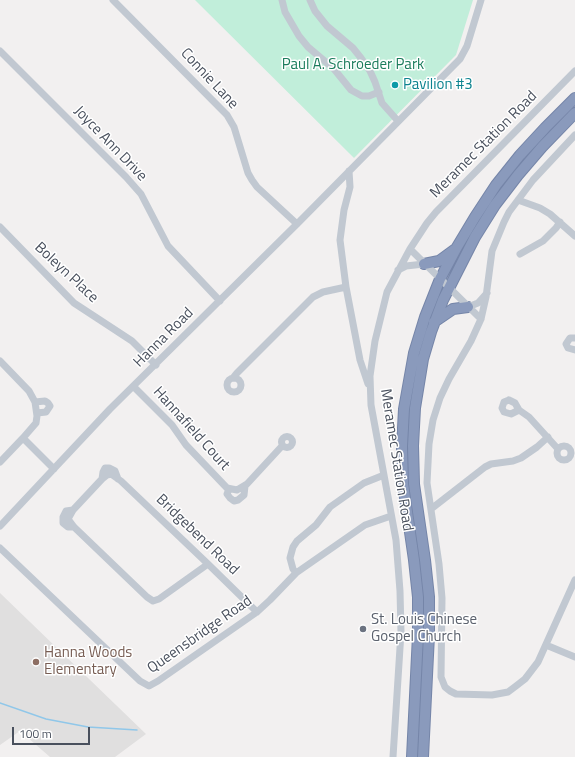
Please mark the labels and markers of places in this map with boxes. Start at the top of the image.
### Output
place label: Pavilion #3 [403,76,473,94]
marker: Pavilion #3 [390,80,400,90]
place label: St. Louis Chinese Gospel Church [371,611,477,646]
marker: St. Louis Chinese Gospel Church [358,624,368,634]
place label: Hanna Woods Elementary [44,644,132,679]
marker: Hanna Woods Elementary [31,657,41,667]

